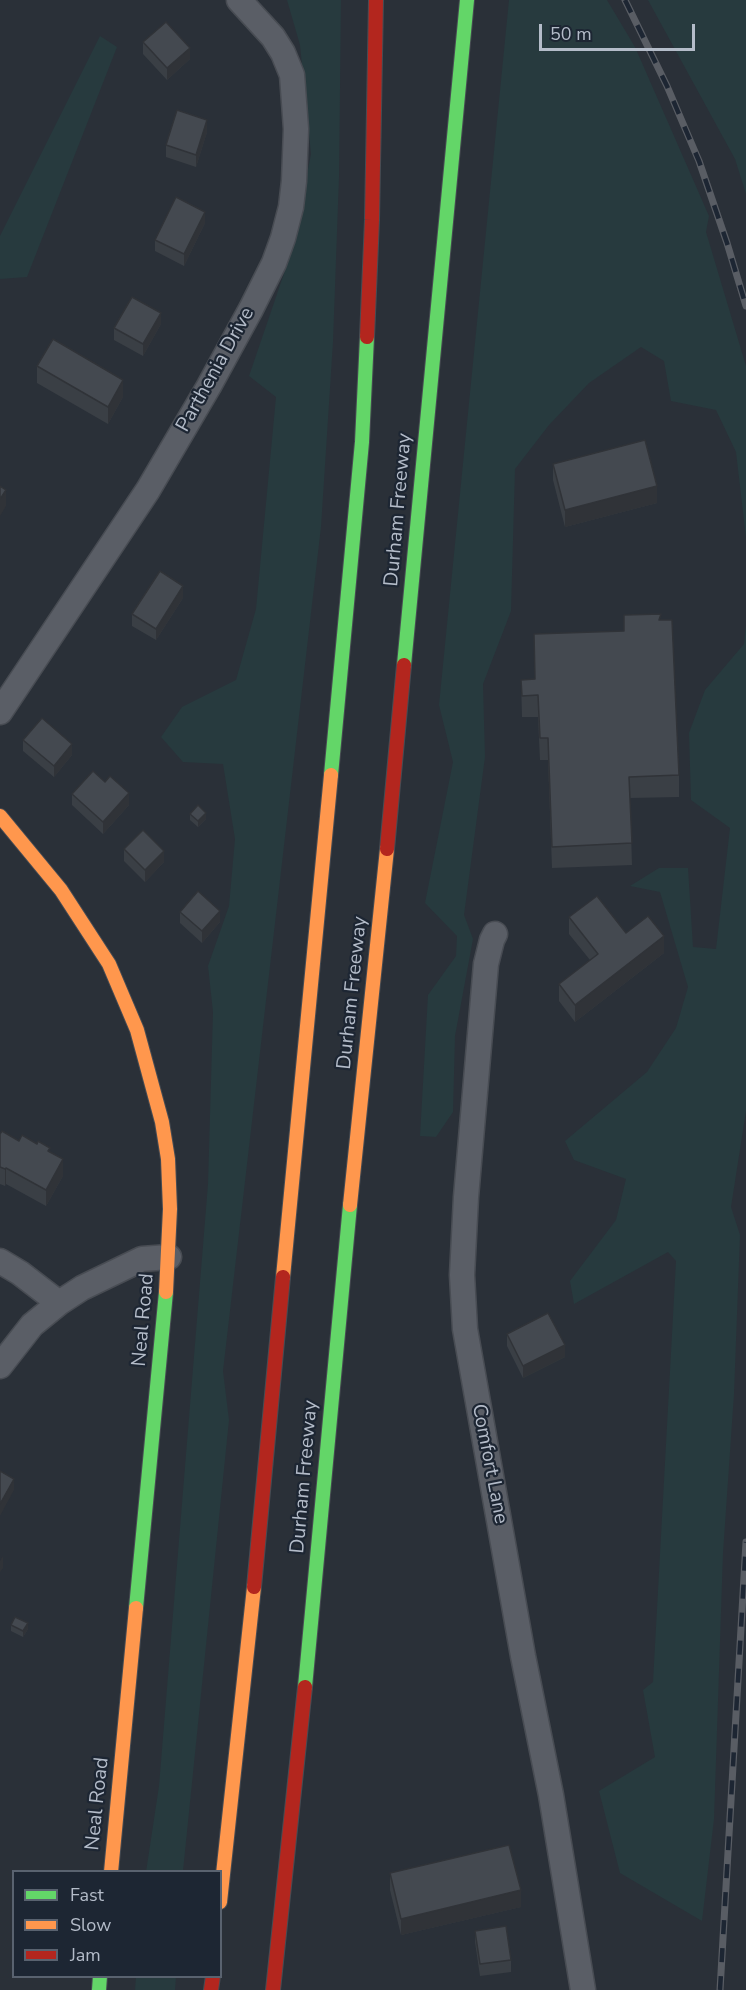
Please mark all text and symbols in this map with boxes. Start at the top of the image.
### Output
scale bar [542,12,698,50]
text: 50 m [550,22,592,46]
street label: Parthenia Drive [172,304,260,436]
street label: Durham Freeway [380,432,418,588]
street label: Durham Freeway [333,915,373,1071]
street label: Neal Road [128,1272,160,1368]
street label: Durham Freeway [286,1399,324,1555]
street label: Comfort Lane [466,1402,512,1526]
street label: Neal Road [81,1756,115,1852]
legend [12,1870,222,1978]
text: Fast [70,1883,104,1907]
text: Slow [70,1913,111,1937]
text: Jam [70,1943,101,1967]

